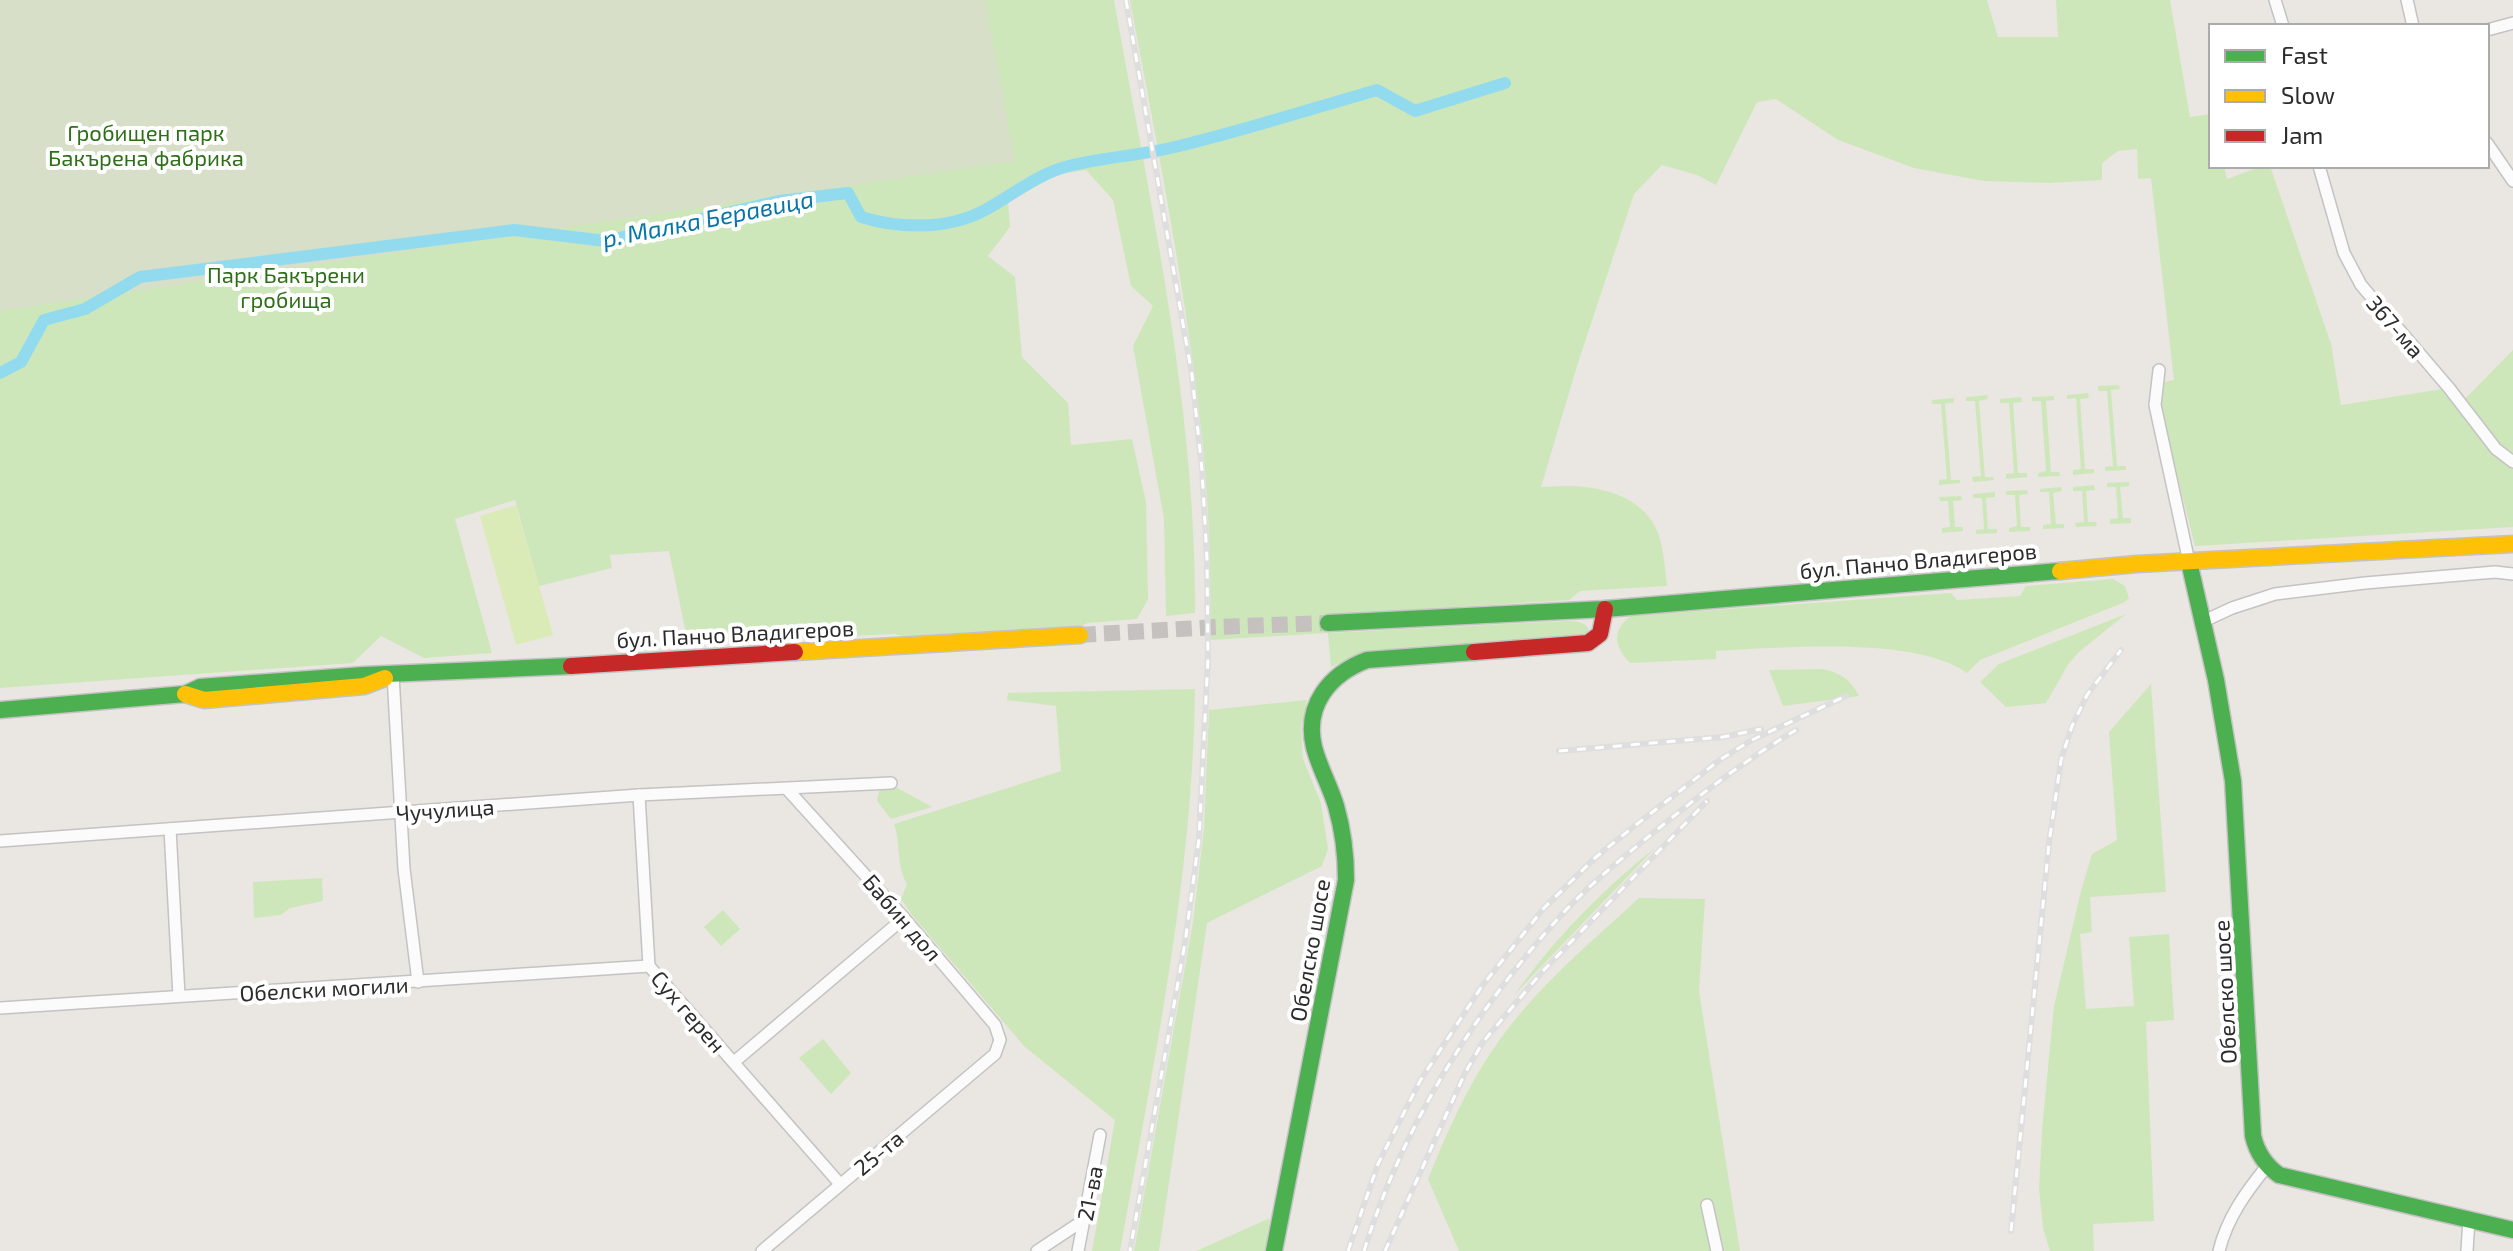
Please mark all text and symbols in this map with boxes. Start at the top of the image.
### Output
legend [2209,24,2489,168]
text: Fast [2281,40,2328,69]
text: Slow [2281,80,2335,109]
park label: Гробищен парк Бакърена фабрика [48,119,244,170]
text: Jam [2281,120,2323,149]
water label: р. Малка Беравица [600,183,816,253]
park label: Парк Бакърени гробища [207,261,365,312]
street label: 367-ма [2362,290,2430,362]
street label: бул. Панчо Владигеров [1798,537,2038,584]
street label: бул. Панчо Владигеров [615,614,855,653]
street label: Чучулица [395,793,495,826]
street label: Бабин дол [858,868,948,966]
street label: Обелско шосе [1284,877,1334,1023]
street label: Обелско шосе [2207,919,2241,1065]
street label: Сух герен [646,965,732,1058]
street label: Обелски могили [239,971,409,1005]
street label: 25-та [848,1124,908,1180]
street label: 21-ва [1071,1163,1107,1223]

